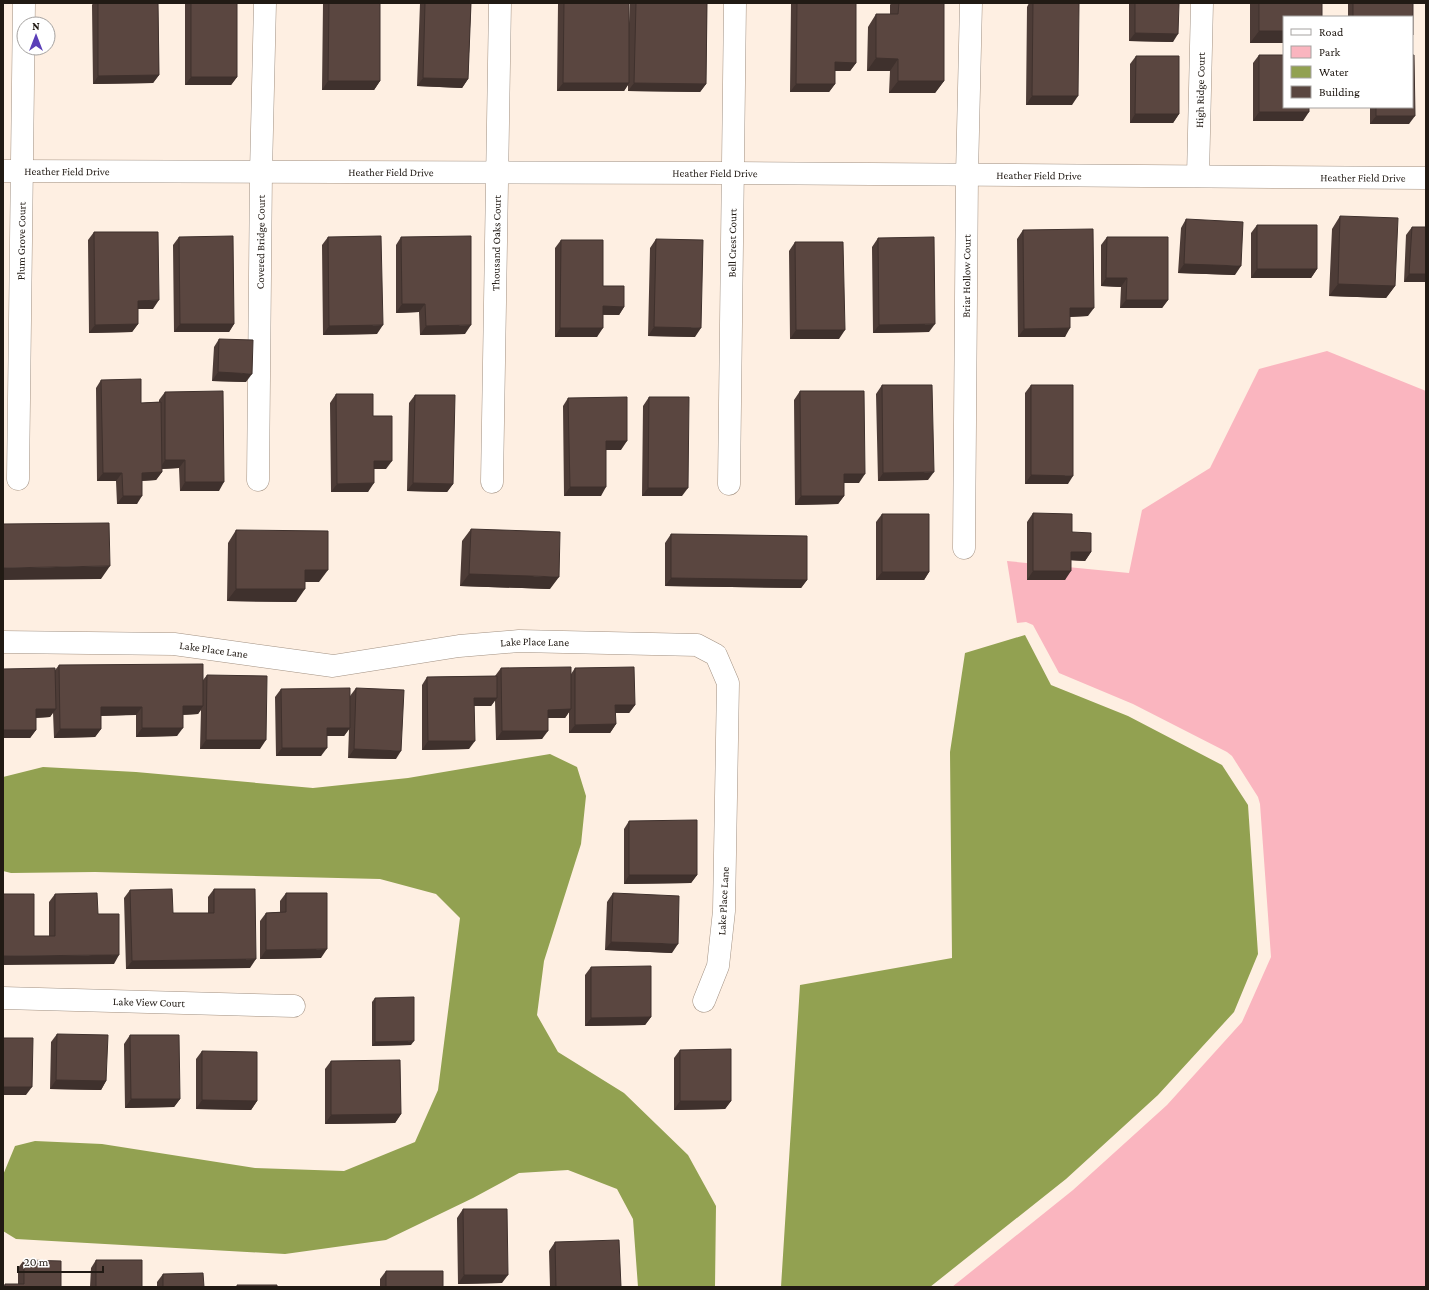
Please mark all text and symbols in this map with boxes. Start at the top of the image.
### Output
north arrow [16,16,56,56]
legend [1283,16,1413,108]
text: N [32,20,40,32]
text: Road [1319,25,1344,39]
text: Park [1319,45,1341,59]
street label: High Ridge Court [1193,52,1207,128]
text: Water [1319,65,1349,79]
text: Building [1319,85,1360,99]
street label: Heather Field Drive [24,165,110,177]
street label: Heather Field Drive [348,166,434,178]
street label: Heather Field Drive [672,167,758,179]
street label: Heather Field Drive [996,169,1082,182]
street label: Heather Field Drive [1320,171,1406,184]
street label: Covered Bridge Court [254,195,267,289]
street label: Thousand Oaks Court [489,195,503,291]
street label: Plum Grove Court [15,201,27,280]
street label: Bell Crest Court [726,208,738,278]
street label: Briar Hollow Court [960,234,973,318]
street label: Lake Place Lane [500,635,569,649]
street label: Lake Place Lane [179,639,249,660]
street label: Lake Place Lane [715,866,731,936]
street label: Lake View Court [113,995,185,1009]
scale bar [18,1248,103,1274]
text: 20 m [24,1255,49,1269]

